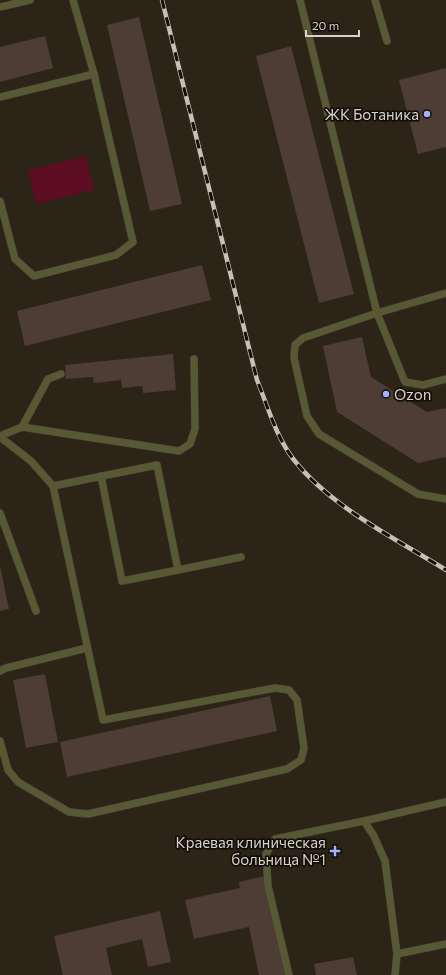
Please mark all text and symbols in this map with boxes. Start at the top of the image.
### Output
scale bar [306,12,359,38]
text: 20 m [312,18,339,32]
place label: ЖК Ботаника [325,105,419,123]
marker: ЖК Ботаника [422,109,432,119]
place label: Ozon [394,385,431,403]
marker: Ozon [381,389,391,399]
place label: Краевая клиническая больница №1 [176,833,326,868]
marker: Краевая клиническая больница №1 [329,845,341,857]

